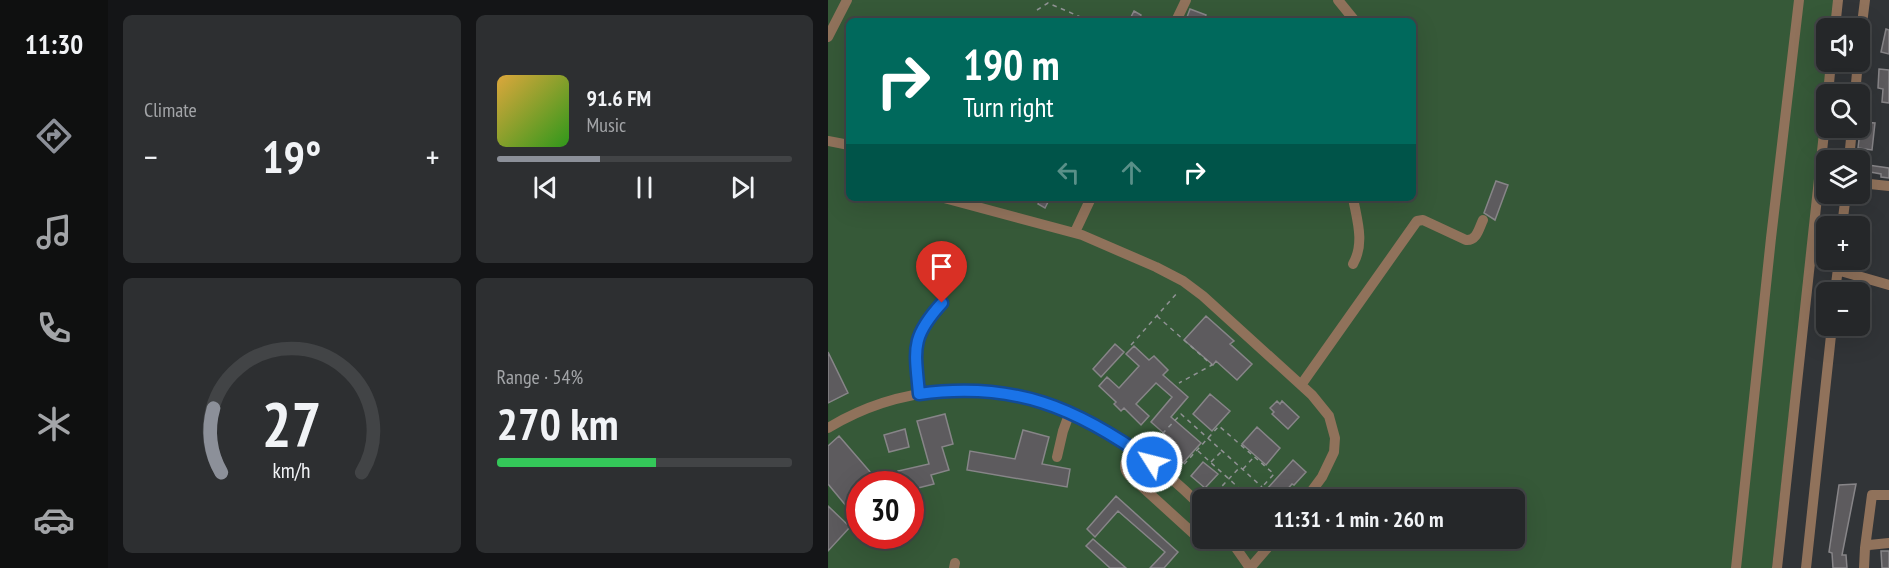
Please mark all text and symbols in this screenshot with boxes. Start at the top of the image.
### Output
map controls [1816,18,1870,336]
button: sound [1816,18,1870,72]
text: 11:30 [25,27,83,61]
text: 190 m [963,37,1060,92]
icon: right [864,42,942,120]
text: 91.6 FM [587,84,651,112]
button: search [1816,84,1870,138]
text: Turn right [963,90,1054,124]
text: Climate [144,97,197,123]
text: Music [587,112,626,138]
icon: directions [33,115,75,157]
text: 19° [262,127,321,185]
text: − [144,135,158,178]
text: + [426,135,440,178]
button: layers [1816,150,1870,204]
icon: left [1052,156,1085,189]
icon: ahead [1115,156,1148,189]
icon: right [1178,156,1211,189]
icon: previous [529,171,562,204]
icon: pause [628,171,661,204]
icon: next [726,171,759,204]
icon: music [33,211,75,253]
button: + [1816,216,1870,270]
pin [916,241,967,303]
icon: arrive [925,250,958,283]
button: − [1816,282,1870,336]
icon: phone [33,307,75,349]
text: Range · 54% [497,364,583,390]
text: 27 [262,383,322,464]
text: 270 km [497,394,619,452]
icon: climate [33,403,75,445]
position arrow [1120,430,1184,494]
text: km/h [273,456,311,484]
speed limit sign: 30 [846,471,924,549]
icon: car [33,499,75,541]
text: 11:31 · 1 min · 260 m [1273,505,1444,533]

